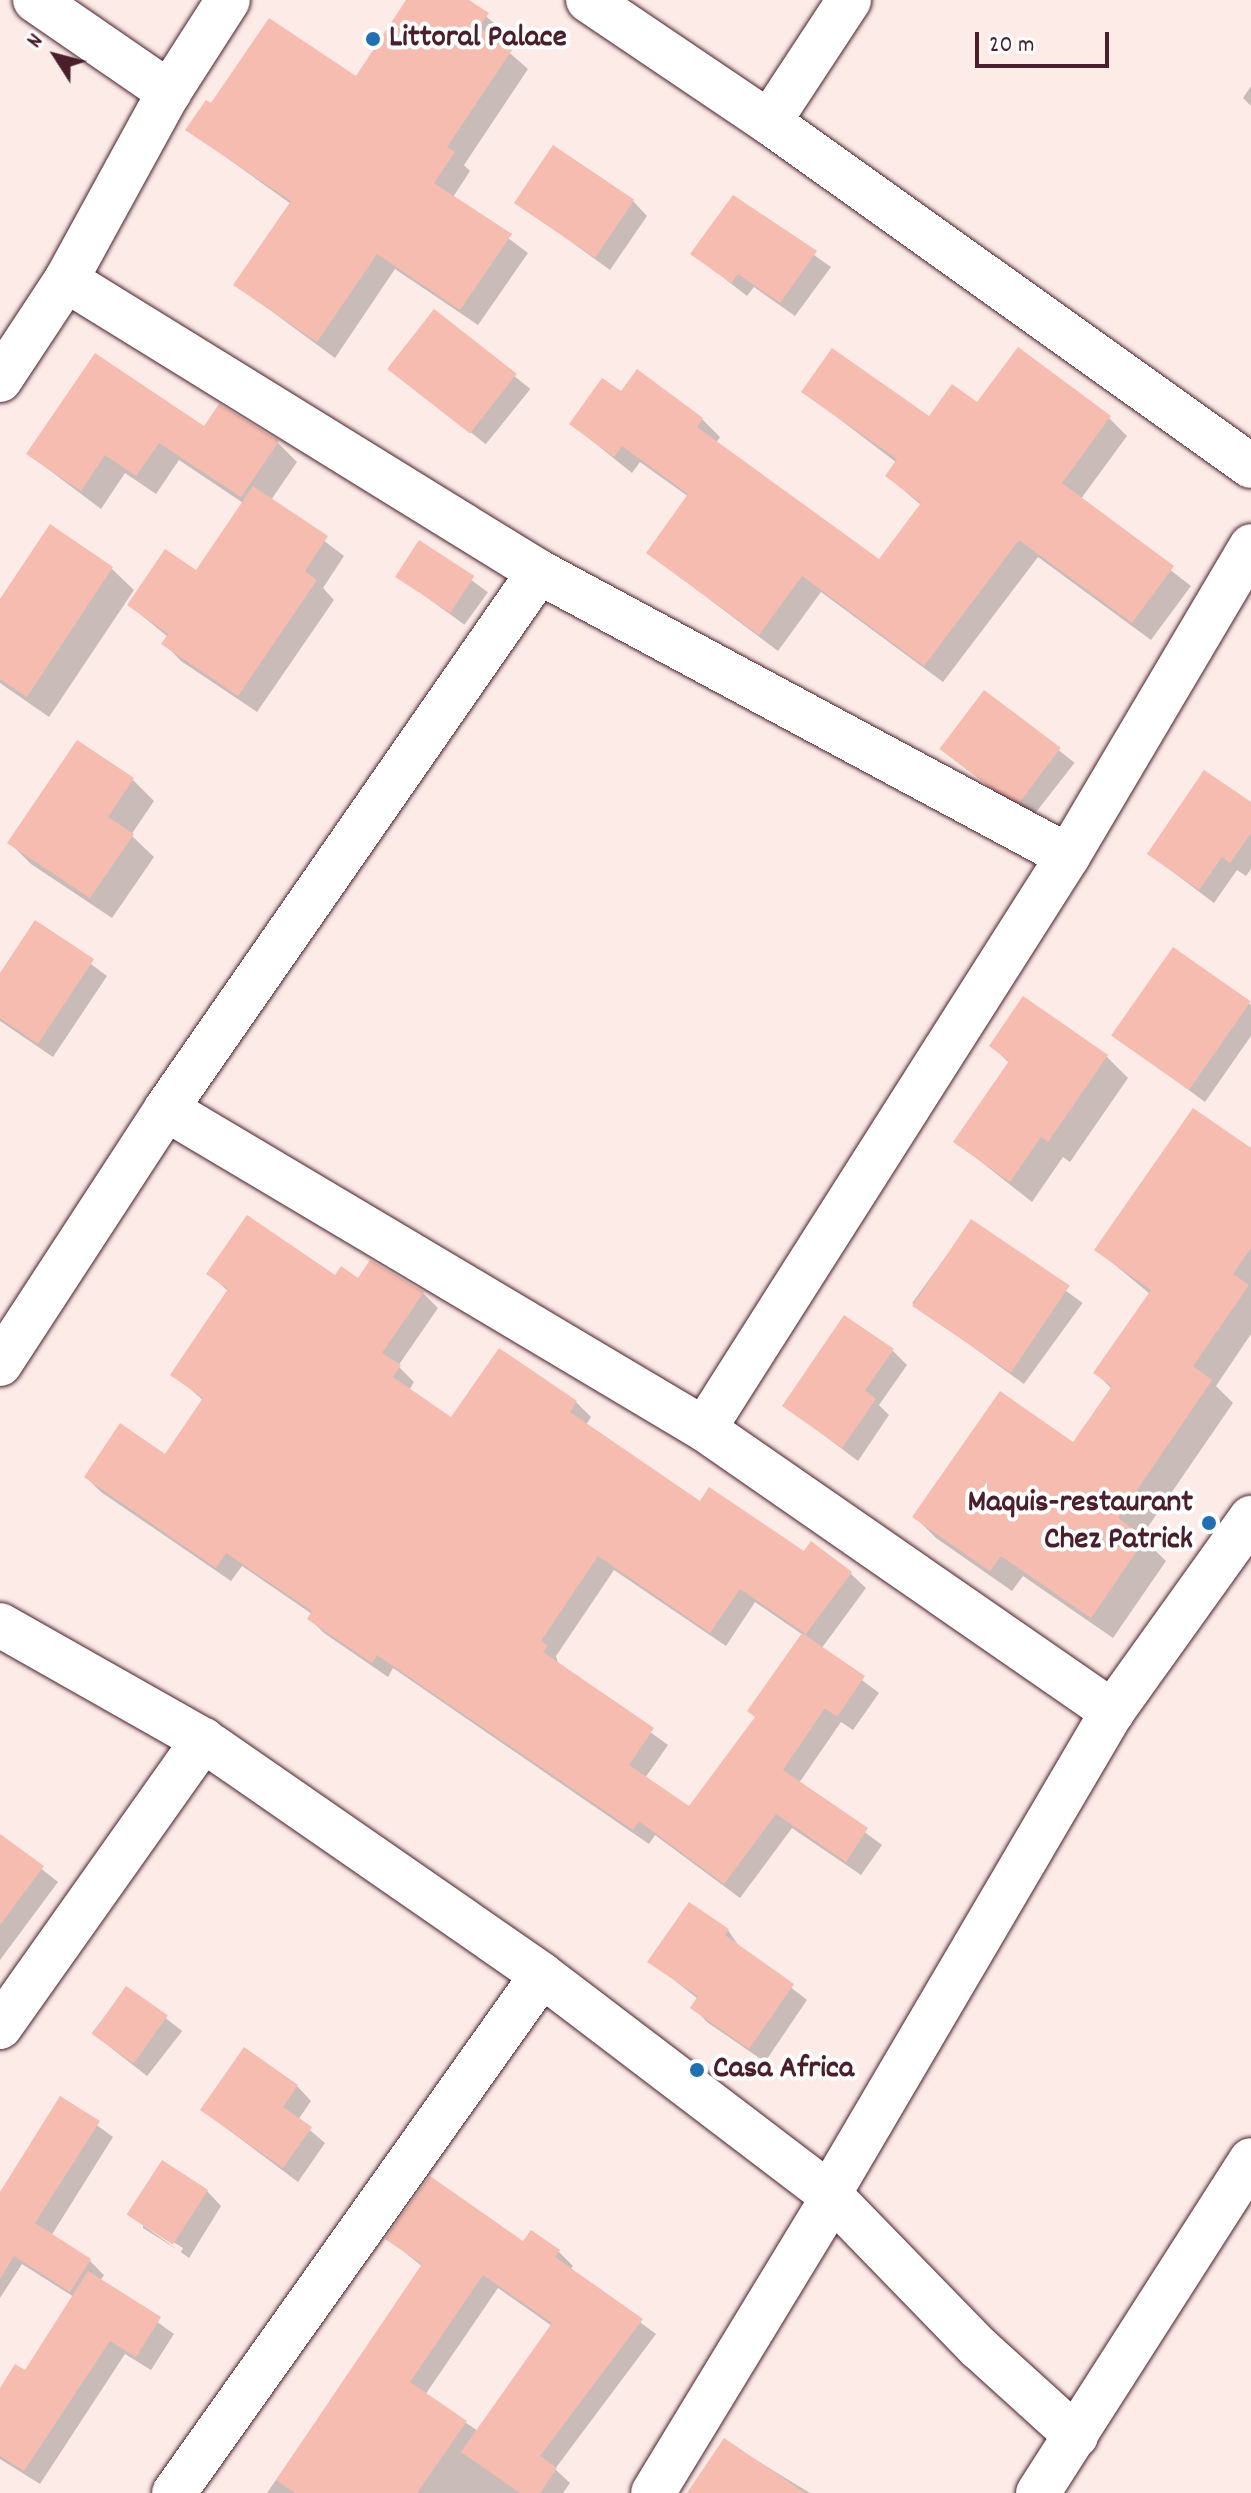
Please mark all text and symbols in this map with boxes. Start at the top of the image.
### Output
north arrow [16,16,96,96]
scale bar [979,16,1113,66]
place label: Littoral Palace [389,20,567,58]
text: N [20,28,52,55]
text: 20 m [989,29,1035,63]
marker: Littoral Palace [364,30,382,48]
place label: Maquis-restaurant Chez Patrick [967,1486,1193,1561]
marker: Maquis-restaurant Chez Patrick [1200,1514,1218,1532]
place label: Casa Africa [713,2051,854,2089]
marker: Casa Africa [688,2061,706,2079]

